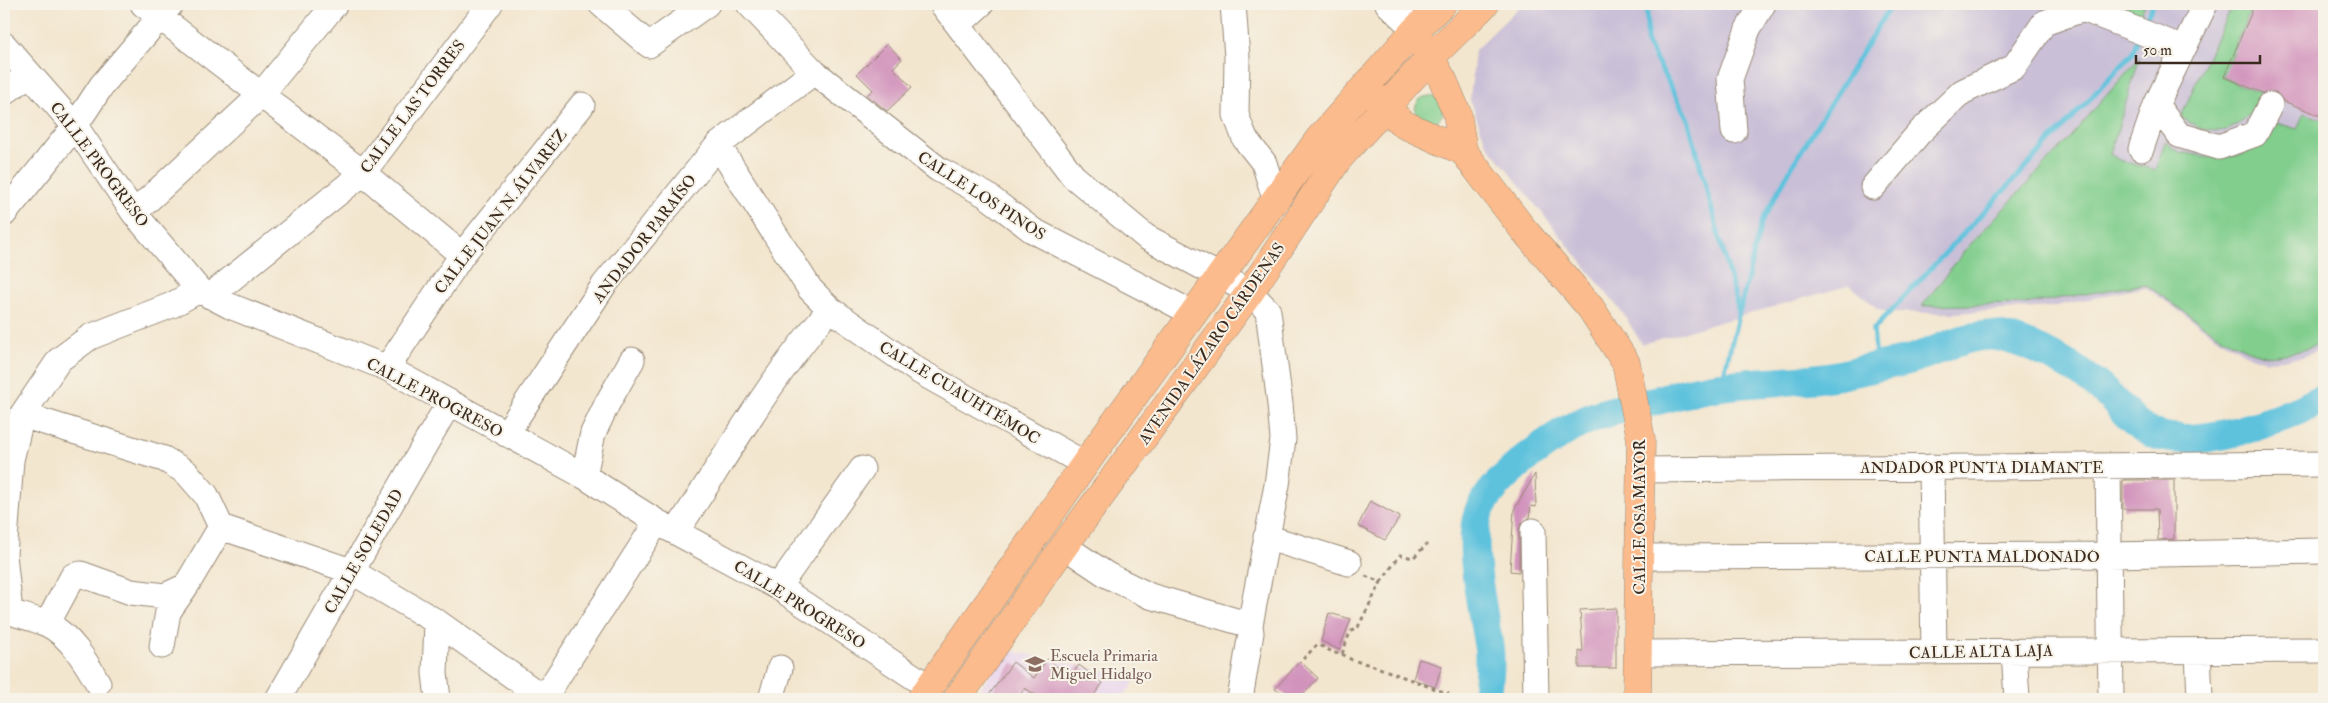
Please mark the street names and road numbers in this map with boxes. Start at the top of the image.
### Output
street label: CALLE LAS TORRES [356,36,470,177]
street label: CALLE PROGRESO [46,98,153,231]
street label: CALLE JUAN N. ÁLVAREZ [429,125,572,299]
street label: CALLE LOS PINOS [914,147,1049,245]
street label: ANDADOR PARAÍSO [588,171,701,307]
street label: AVENIDA LÁZARO CÁRDENAS [1133,238,1289,449]
street label: CALLE CUAUHTÉMOC [875,336,1044,449]
street label: CALLE PROGRESO [363,353,506,442]
street label: CALLE OSA MAYOR [1630,439,1650,595]
street label: ANDADOR PUNTA DIAMANTE [1859,458,2104,478]
street label: CALLE SOLEDAD [320,486,408,617]
street label: CALLE PUNTA MALDONADO [1864,547,2100,567]
street label: CALLE PROGRESO [730,556,869,654]
street label: CALLE ALTA LAJA [1909,641,2053,664]

